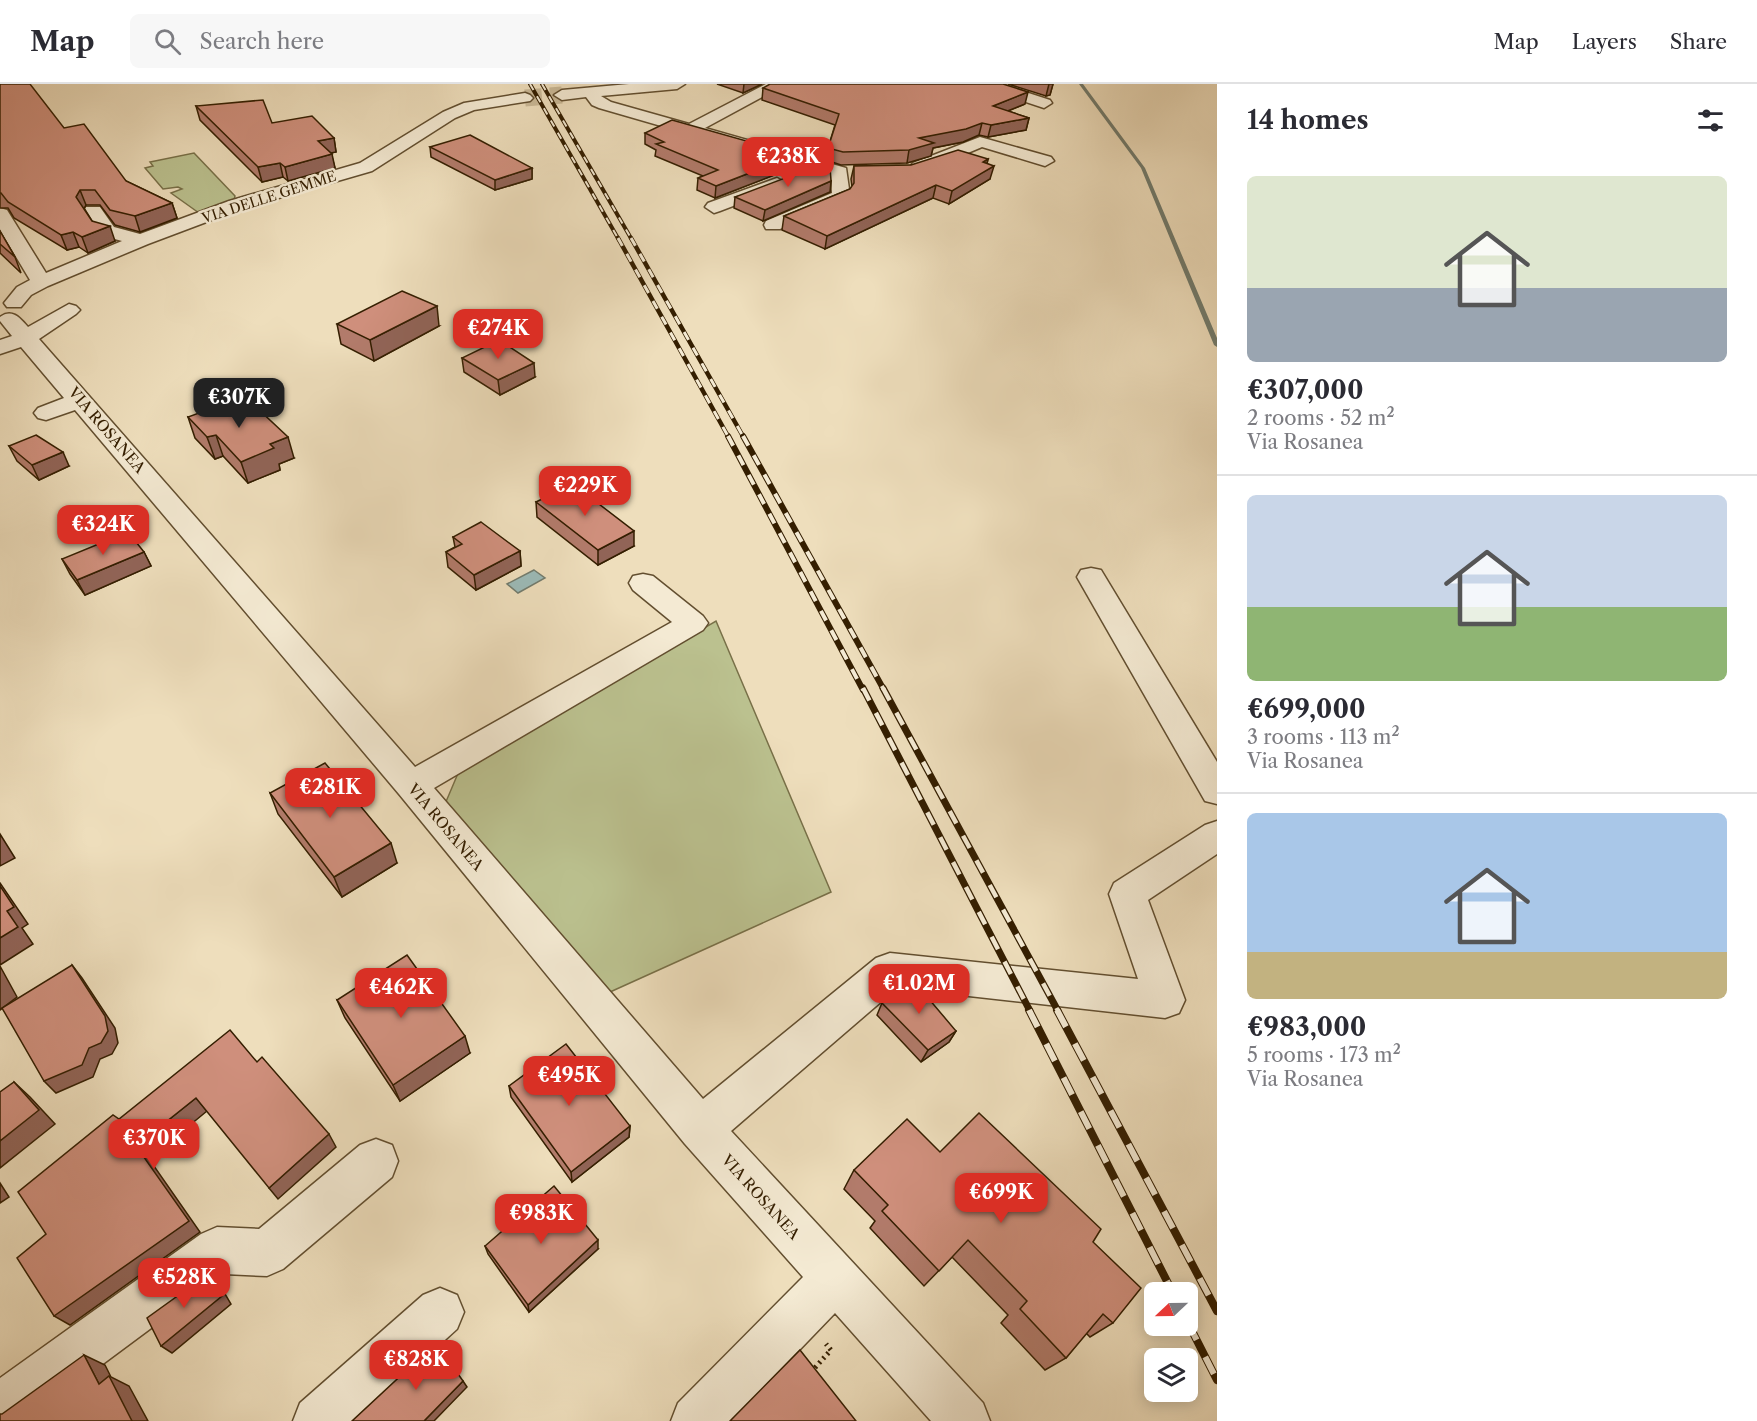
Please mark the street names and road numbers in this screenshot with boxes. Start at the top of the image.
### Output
street label: VIA DELLE GEMME [199,167,339,228]
street label: VIA ROSANEA [64,382,150,478]
street label: VIA ROSANEA [403,779,489,875]
street label: VIA ROSANEA [717,1150,805,1244]

